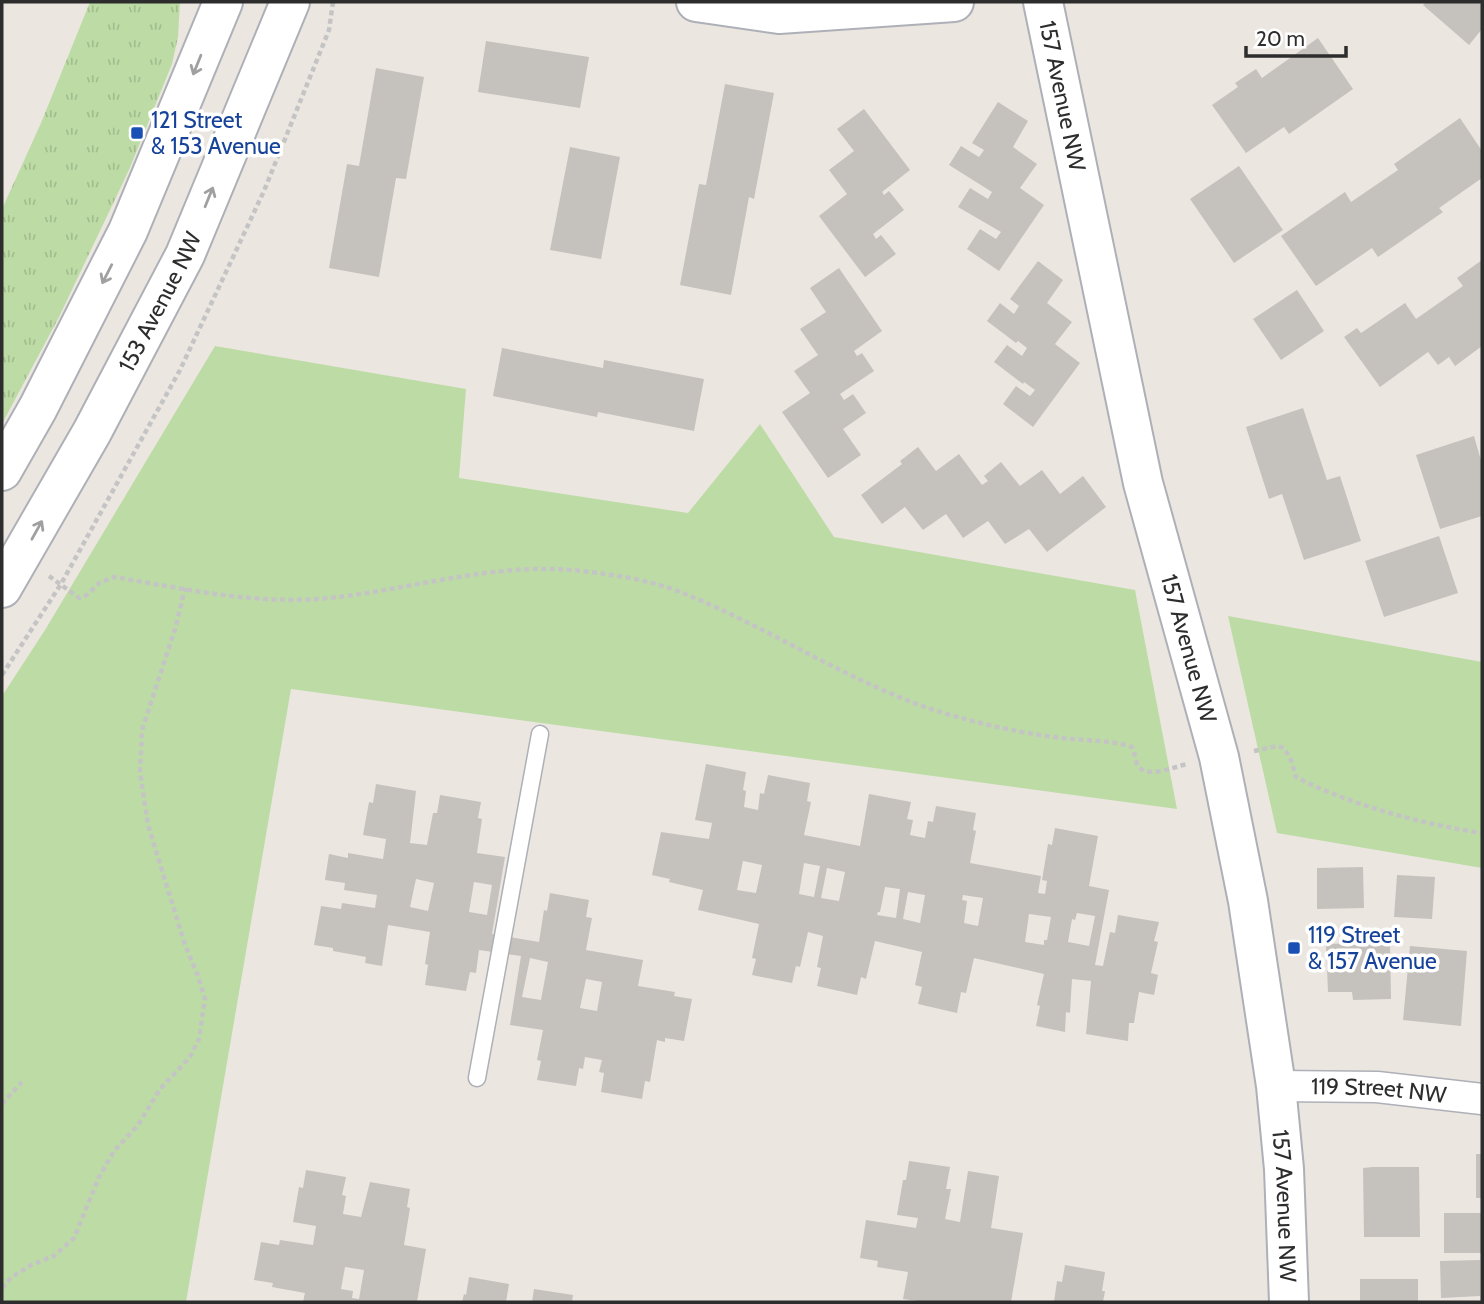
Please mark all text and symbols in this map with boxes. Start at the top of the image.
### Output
scale bar [1246,14,1346,58]
street label: 157 Avenue NW [1033,18,1092,174]
text: 20 m [1256,26,1305,51]
one-way arrow [189,54,202,75]
place label: 121 Street & 153 Avenue [151,106,281,160]
marker: 121 Street & 153 Avenue [129,125,145,141]
one-way arrow [203,187,216,209]
street label: 153 Avenue NW [112,227,207,377]
one-way arrow [99,263,113,284]
one-way arrow [30,520,44,540]
street label: 157 Avenue NW [1155,571,1223,726]
place label: 119 Street & 157 Avenue [1308,921,1437,975]
marker: 119 Street & 157 Avenue [1286,940,1302,956]
street label: 119 Street NW [1311,1072,1448,1109]
street label: 157 Avenue NW [1266,1128,1302,1283]

